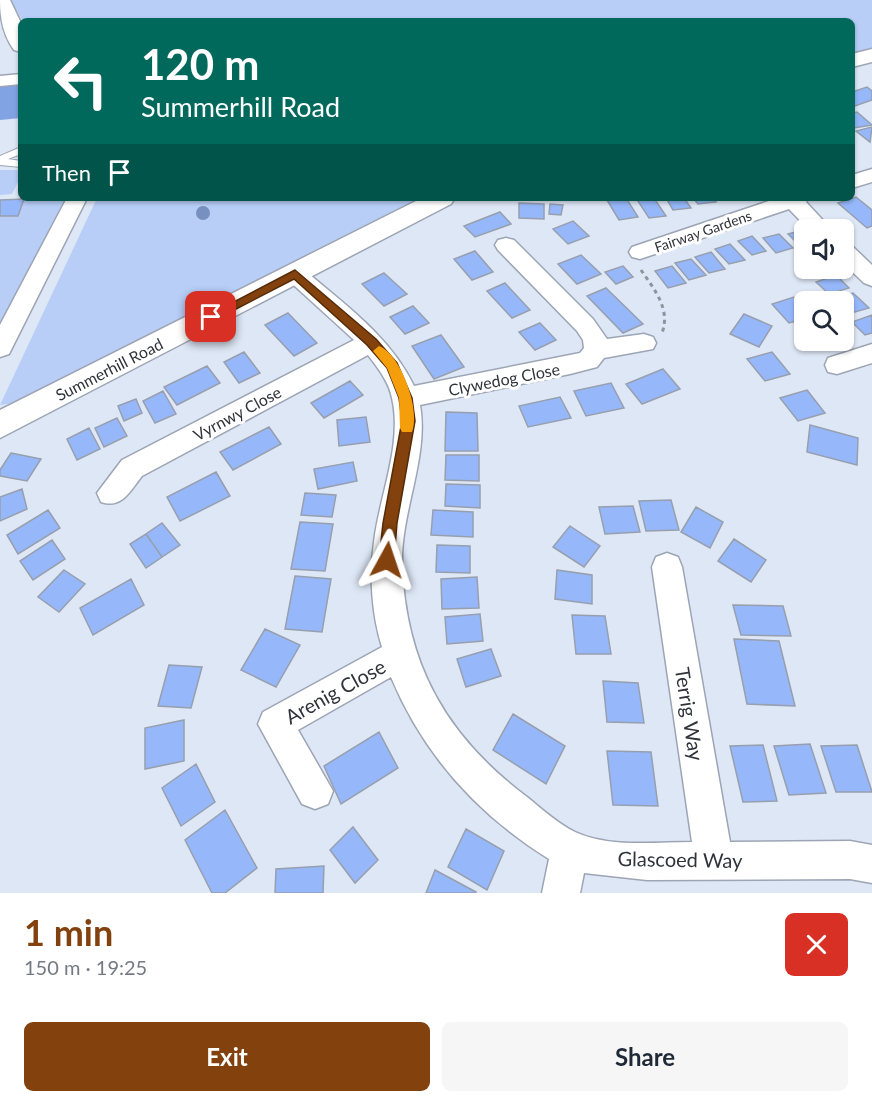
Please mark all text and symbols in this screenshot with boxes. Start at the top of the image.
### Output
text: 120 m [141,39,259,89]
icon: left [42,42,120,120]
text: Summerhill Road [141,90,340,123]
icon: arrive [103,156,136,189]
text: Then [42,159,91,186]
street label: Fairway Gardens [652,206,754,256]
map controls [794,219,854,351]
button: sound [794,219,854,279]
pin [185,291,236,342]
button: search [794,291,854,351]
icon: arrive [194,300,227,333]
street label: Summerhill Road [52,334,166,404]
street label: Clywedog Close [447,359,561,399]
street label: Vyrnwy Close [190,382,284,444]
position arrow [355,528,419,592]
street label: Arenig Close [281,654,389,728]
street label: Terrig Way [671,666,709,763]
street label: Glascoed Way [617,846,743,872]
text: 1 min [24,910,113,954]
button: close [785,913,848,976]
text: 150 m · 19:25 [24,955,147,979]
button: Exit [24,1022,430,1091]
button: Share [442,1022,848,1091]

